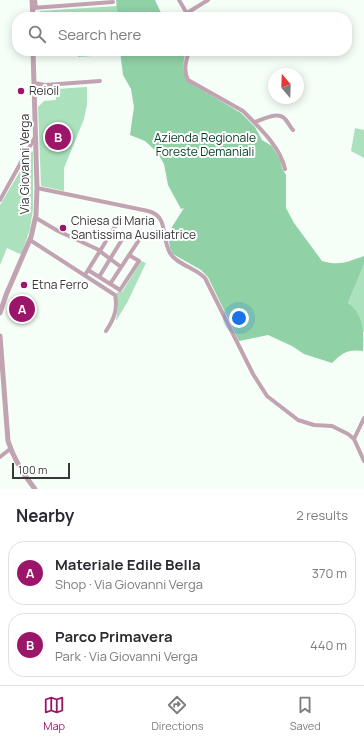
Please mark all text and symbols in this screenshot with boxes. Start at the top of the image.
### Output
search box [12,12,352,56]
icon: search [26,23,48,45]
text: Search here [58,24,141,45]
north arrow [268,68,304,104]
place label: Reioil [29,82,59,99]
marker: Reioil [16,86,26,96]
street label: Via Giovanni Verga [16,114,33,214]
pin: B [45,122,71,152]
park label: Azienda Regionale Foreste Demaniali [154,129,256,160]
place label: Chiesa di Maria Santissima Ausiliatrice [71,212,196,243]
marker: Chiesa di Maria Santissima Ausiliatrice [58,223,68,233]
place label: Etna Ferro [32,276,88,293]
marker: Etna Ferro [19,280,29,290]
pin: A [9,294,35,324]
your location [229,308,249,328]
scale bar [12,461,70,480]
text: 100 m [18,462,47,477]
text: Nearby [16,504,74,527]
text: 2 results [296,506,348,524]
text: Materiale Edile Bella [55,554,201,575]
text: A [26,564,34,582]
text: 370 m [312,564,347,582]
text: Shop · Via Giovanni Verga [55,575,203,593]
text: Parco Primavera [55,626,173,647]
text: B [26,636,34,654]
text: 440 m [310,636,347,654]
text: Park · Via Giovanni Verga [55,647,198,665]
tab: Map [43,694,65,733]
tab: Directions [151,694,204,733]
tab: Saved [290,694,321,733]

